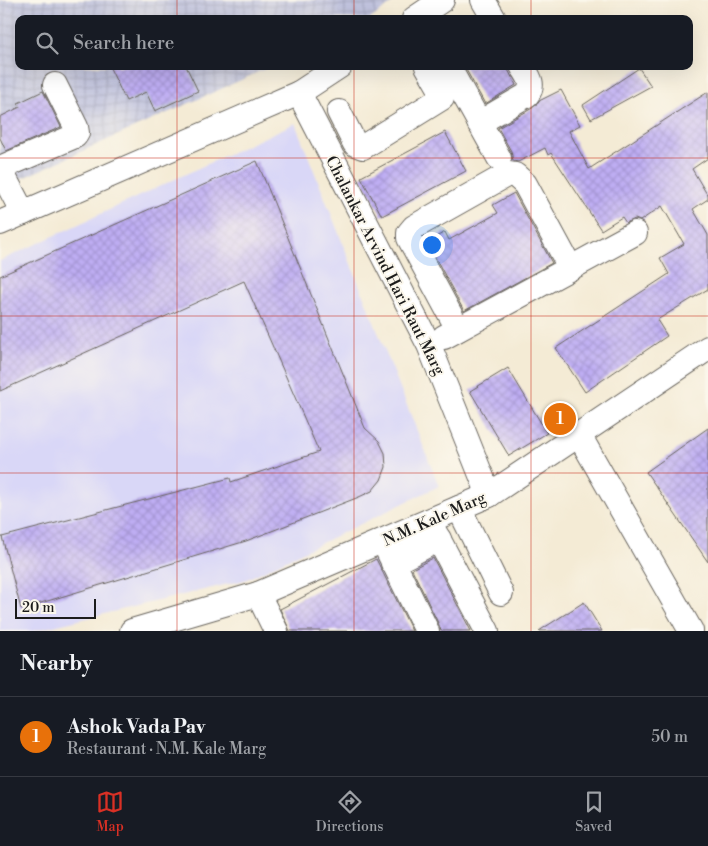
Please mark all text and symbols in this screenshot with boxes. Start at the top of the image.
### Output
search box [15,15,693,70]
icon: search [33,29,61,57]
text: Search here [73,31,174,55]
street label: Chalankar Arvind Hari Raut Marg [321,152,450,379]
your location [419,232,445,258]
pin: 1 [544,400,576,438]
street label: N.M. Kale Marg [380,487,490,551]
scale bar [15,596,96,619]
text: 20 m [22,599,54,617]
text: Nearby [20,651,93,677]
text: Ashok Vada Pav [67,715,205,739]
text: 1 [32,727,40,747]
text: 50 m [651,727,688,747]
text: Restaurant · N.M. Kale Marg [67,739,266,759]
tab: Map [96,788,124,836]
tab: Directions [316,788,383,836]
tab: Saved [575,788,612,836]

